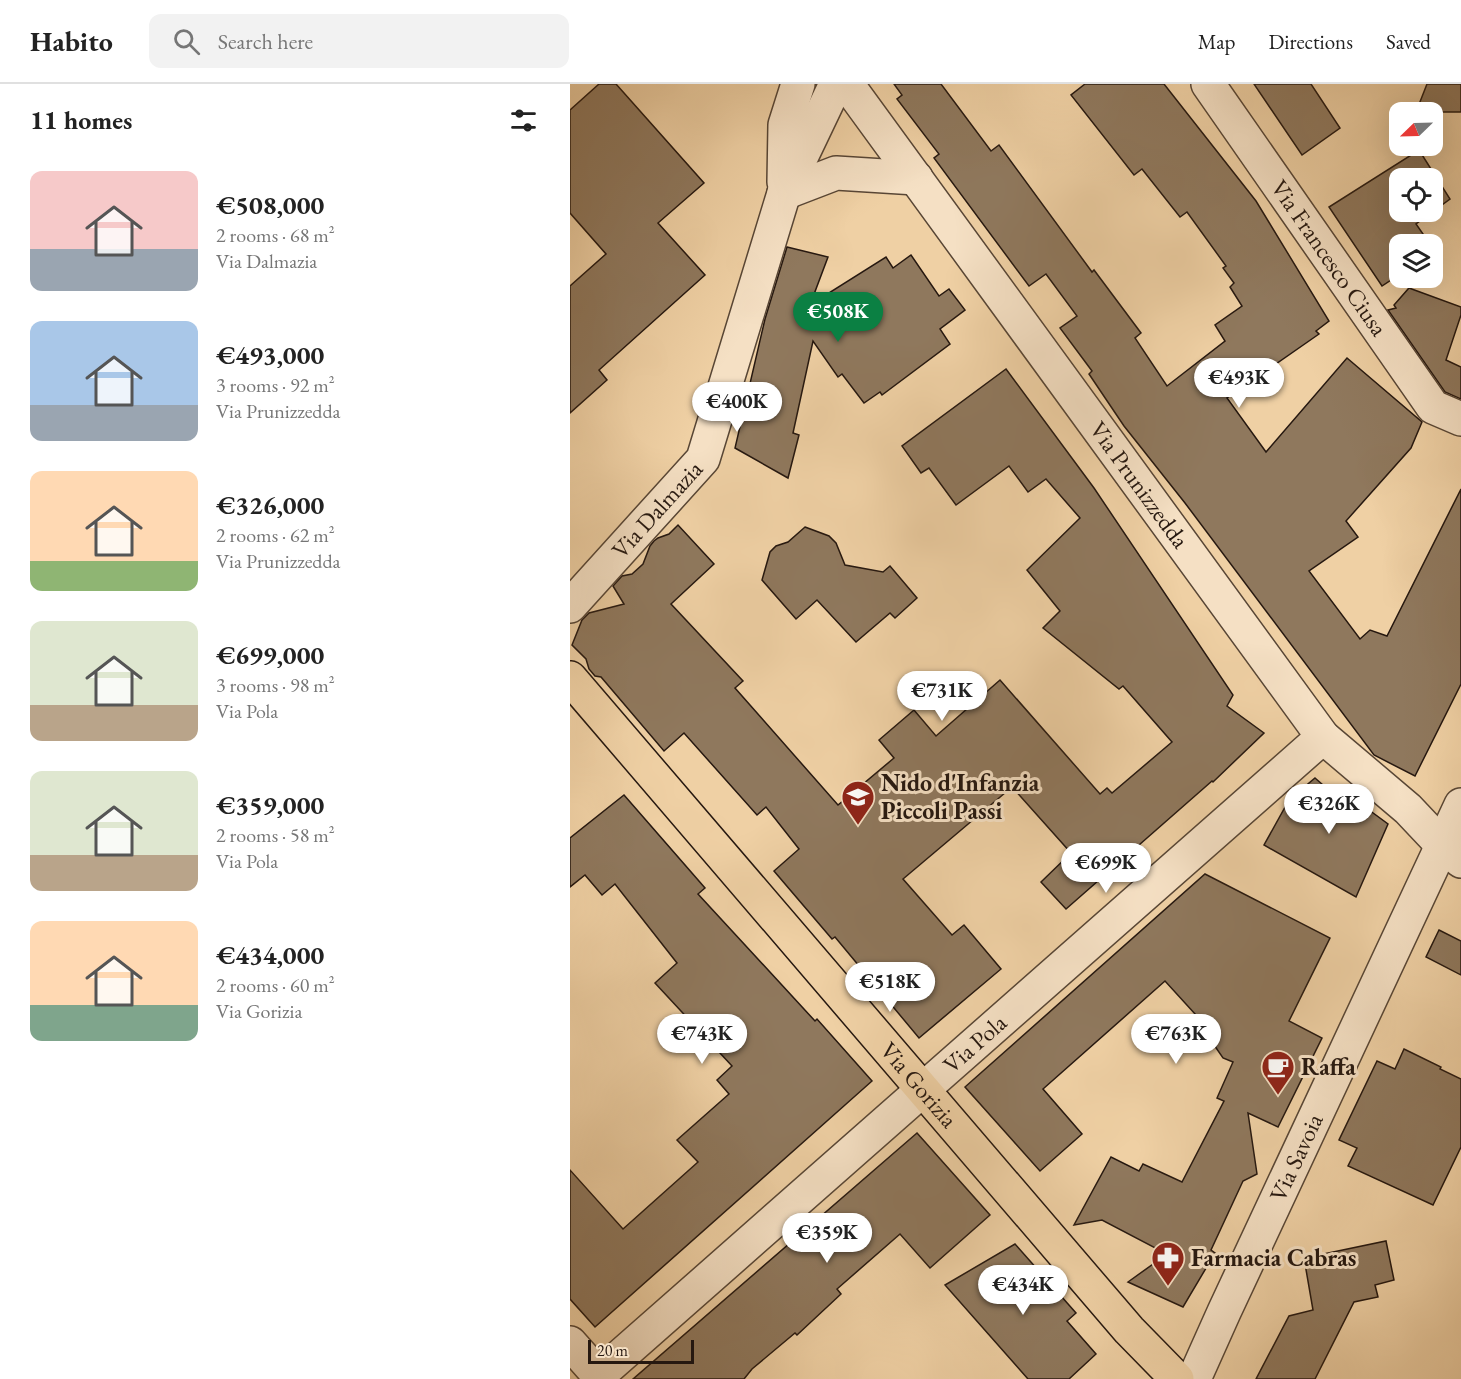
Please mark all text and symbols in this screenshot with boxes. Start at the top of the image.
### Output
search box [149,14,569,68]
text: Habito [30,23,113,59]
icon: search [170,25,203,58]
text: Search here [218,27,313,56]
text: Map [1198,28,1235,55]
text: Directions [1268,28,1353,55]
text: Saved [1386,28,1431,55]
north arrow [1389,102,1443,156]
map controls [1389,102,1443,288]
text: 11 homes [30,103,132,137]
icon: filters [507,104,540,137]
button: locate [1389,168,1443,222]
street label: Via Francesco Ciusa [1264,173,1395,342]
text: €508,000 [216,188,324,222]
icon: home [78,195,150,267]
text: 2 rooms · 68 m² [216,222,335,248]
button: layers [1389,234,1443,288]
text: Via Dalmazia [216,248,317,274]
pin: €508K [796,292,880,343]
text: €508K [807,298,869,324]
text: €493,000 [216,338,324,372]
icon: home [78,345,150,417]
pin: €493K [1197,358,1281,409]
text: €493K [1208,364,1270,390]
text: 3 rooms · 92 m² [216,372,335,398]
pin: €400K [695,382,779,433]
text: €400K [706,388,768,414]
text: Via Prunizzedda [216,398,341,424]
street label: Via Prunizzedda [1083,415,1196,554]
street label: Via Dalmazia [605,453,709,565]
text: €326,000 [216,488,324,522]
icon: home [78,495,150,567]
text: 2 rooms · 62 m² [216,522,335,548]
text: Via Prunizzedda [216,548,341,574]
text: €699,000 [216,638,324,672]
icon: home [78,645,150,717]
pin: €731K [900,671,984,722]
text: 3 rooms · 98 m² [216,672,335,698]
text: €731K [911,677,973,703]
text: Via Pola [216,698,278,724]
place label: Nido d'Infanzia Piccoli Passi [881,767,1040,826]
school or university icon: Nido d'Infanzia Piccoli Passi [840,779,876,826]
pin: €326K [1287,784,1371,835]
text: €359,000 [216,788,324,822]
text: €326K [1298,790,1360,816]
icon: home [78,795,150,867]
text: 2 rooms · 58 m² [216,822,335,848]
pin: €699K [1064,843,1148,894]
text: Via Pola [216,848,278,874]
text: €699K [1075,849,1137,875]
text: €434,000 [216,938,324,972]
icon: home [78,945,150,1017]
pin: €518K [848,962,932,1013]
text: €518K [859,968,921,994]
text: 2 rooms · 60 m² [216,972,335,998]
text: Via Gorizia [216,998,302,1024]
street label: Via Pola [936,1007,1013,1080]
pin: €743K [660,1014,744,1065]
pin: €763K [1134,1014,1218,1065]
text: €743K [671,1020,733,1046]
text: €763K [1145,1020,1207,1046]
street label: Via Gorizia [874,1035,965,1134]
cafe icon: Raffa [1260,1049,1296,1096]
place label: Raffa [1301,1051,1356,1082]
street label: Via Savoia [1262,1108,1330,1206]
pin: €359K [785,1213,869,1264]
text: €359K [796,1219,858,1245]
pharmacy icon: Farmacia Cabras [1150,1240,1186,1287]
place label: Farmacia Cabras [1191,1242,1356,1273]
pin: €434K [981,1265,1065,1316]
text: €434K [992,1271,1054,1297]
scale bar [588,1337,694,1364]
text: 20 m [597,1340,628,1361]

